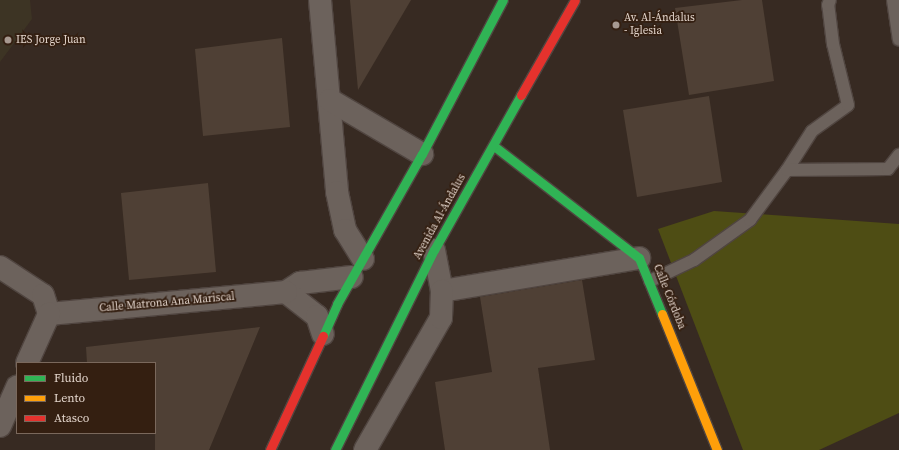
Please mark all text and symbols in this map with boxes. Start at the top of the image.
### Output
place label: Av. Al-Ándalus - Iglesia [624,12,695,38]
marker: Av. Al-Ándalus - Iglesia [611,20,621,30]
place label: IES Jorge Juan [16,33,86,47]
marker: IES Jorge Juan [3,35,13,45]
street label: Avenida Al-Ándalus [411,172,469,262]
street label: Calle Córdoba [650,263,688,331]
street label: Calle Matrona Ana Mariscal [99,291,235,315]
legend [16,362,156,434]
text: Fluido [54,370,88,386]
text: Lento [54,390,85,406]
text: Atasco [54,410,89,426]

